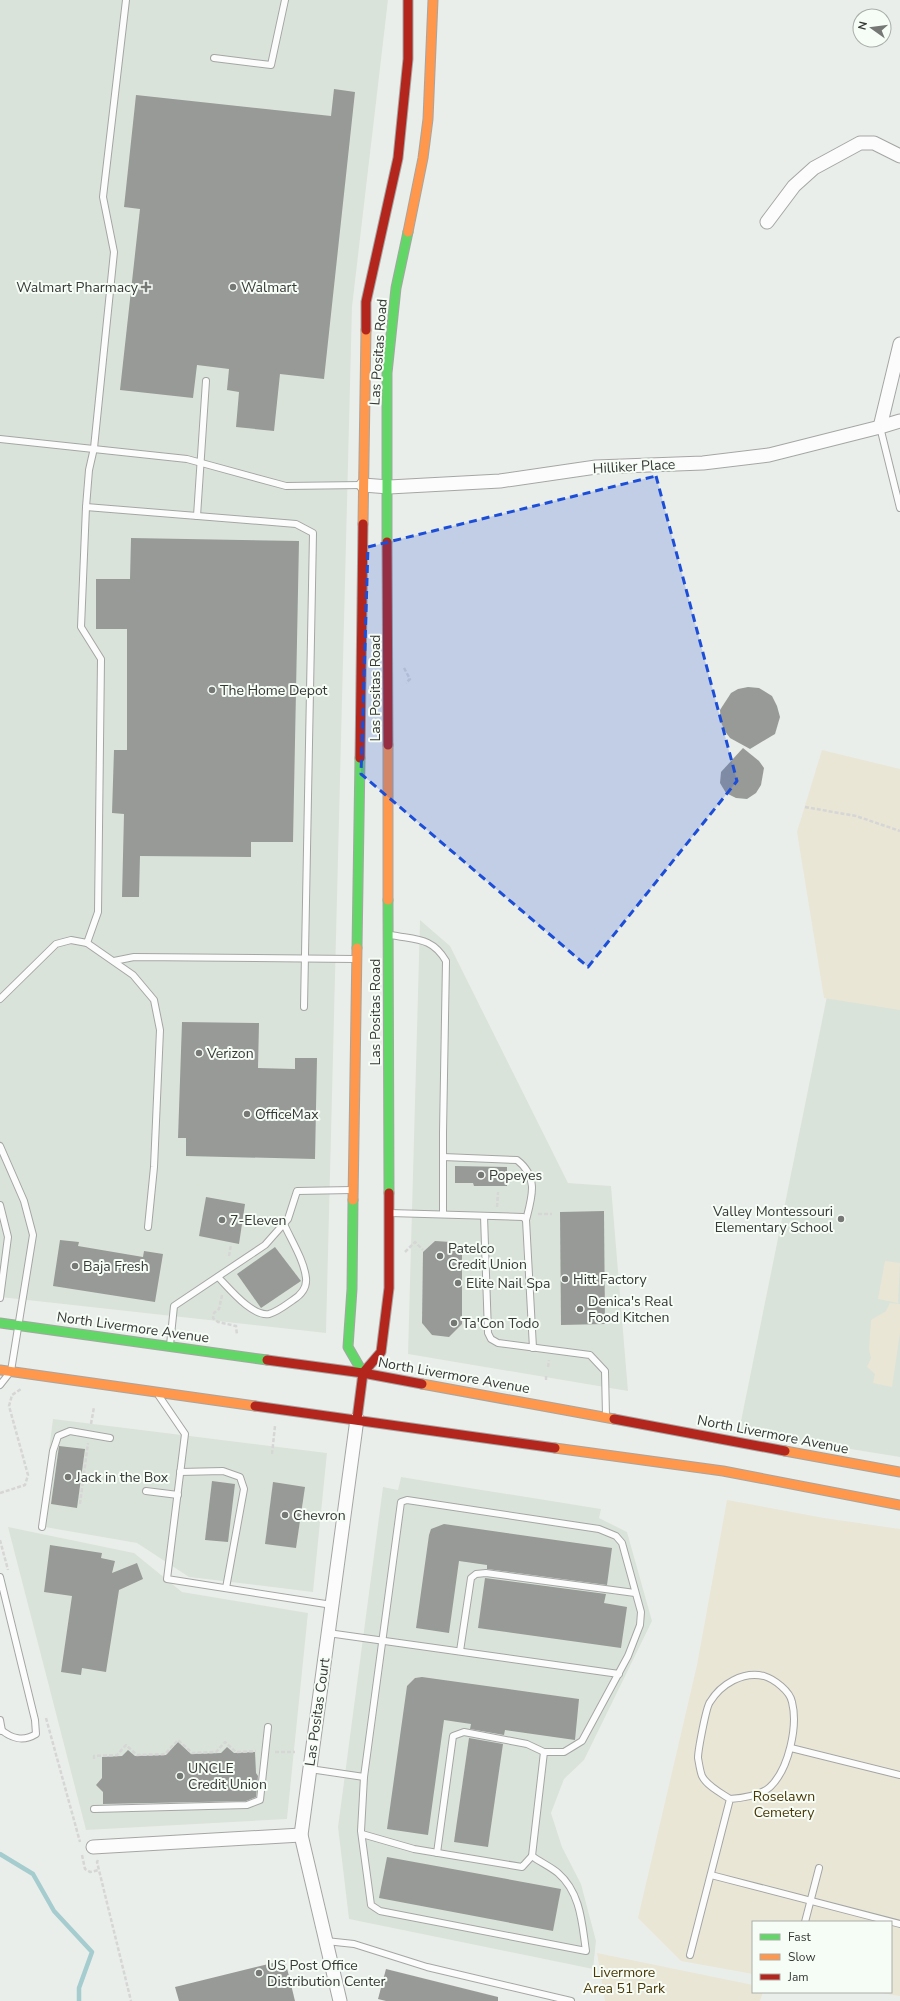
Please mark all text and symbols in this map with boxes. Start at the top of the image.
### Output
north arrow [852,8,892,48]
text: N [855,20,871,32]
place label: Walmart Pharmacy [16,278,139,297]
place label: Walmart [241,278,297,297]
marker: Walmart Pharmacy [141,282,151,292]
marker: Walmart [228,282,238,292]
street label: Las Positas Road [365,298,392,406]
street label: Hilliker Place [592,455,676,478]
street label: Las Positas Road [366,635,385,741]
place label: The Home Depot [220,681,328,700]
marker: The Home Depot [207,685,217,695]
street label: Las Positas Road [366,959,385,1065]
place label: Verizon [206,1044,254,1063]
marker: Verizon [194,1048,204,1058]
place label: OfficeMax [255,1105,319,1124]
marker: OfficeMax [242,1109,252,1119]
place label: Popeyes [489,1166,542,1185]
marker: Popeyes [476,1170,486,1180]
place label: Valley Montessouri Elementary School [712,1202,834,1237]
place label: 7-Eleven [230,1211,286,1230]
marker: Valley Montessouri Elementary School [836,1214,846,1224]
marker: 7-Eleven [217,1215,227,1225]
place label: Patelco Credit Union [448,1239,527,1274]
marker: Patelco Credit Union [435,1251,445,1261]
place label: Baja Fresh [83,1257,149,1276]
marker: Baja Fresh [70,1261,80,1271]
place label: Hitt Factory [573,1270,647,1289]
place label: Elite Nail Spa [466,1274,550,1293]
marker: Hitt Factory [560,1274,570,1284]
marker: Elite Nail Spa [453,1278,463,1288]
place label: Denica's Real Food Kitchen [588,1292,673,1327]
marker: Denica's Real Food Kitchen [575,1304,585,1314]
street label: North Livermore Avenue [55,1307,210,1348]
place label: Ta'Con Todo [462,1314,539,1333]
marker: Ta'Con Todo [449,1318,459,1328]
street label: North Livermore Avenue [377,1353,531,1398]
street label: North Livermore Avenue [696,1410,850,1458]
place label: Jack in the Box [75,1468,169,1487]
marker: Jack in the Box [63,1472,73,1482]
place label: Chevron [293,1506,346,1525]
marker: Chevron [280,1510,290,1520]
street label: Las Positas Court [300,1657,335,1767]
place label: UNCLE Credit Union [188,1759,267,1794]
marker: UNCLE Credit Union [175,1771,185,1781]
park label: Roselawn Cemetery [753,1787,815,1822]
legend [752,1921,892,1993]
text: Fast [788,1929,811,1945]
text: Slow [788,1949,816,1965]
place label: US Post Office Distribution Center [267,1956,386,1991]
park label: Livermore Area 51 Park [583,1963,666,1998]
marker: US Post Office Distribution Center [254,1968,264,1978]
text: Jam [787,1969,809,1985]

